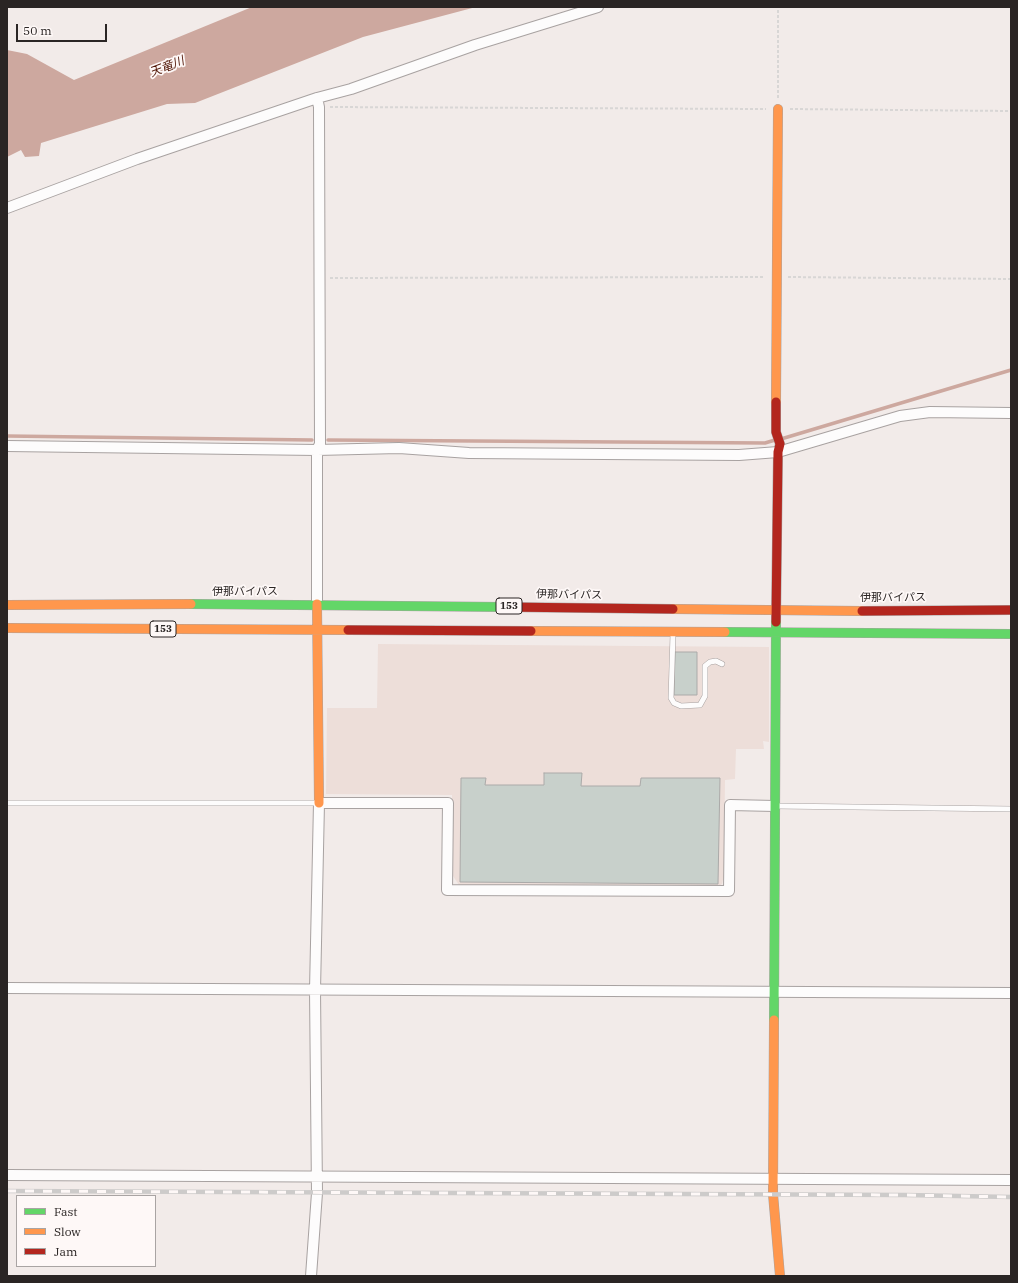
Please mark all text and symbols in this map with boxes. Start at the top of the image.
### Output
scale bar [18,16,109,42]
text: 50 m [23,23,52,38]
water label: 天竜川 [148,54,186,80]
street label: 伊那バイパス [212,585,278,599]
street label: 伊那バイパス [536,588,602,602]
street label: 伊那バイパス [860,591,926,605]
road number: 153 [496,598,522,614]
road number: 153 [150,621,176,637]
legend [16,1195,156,1267]
text: Fast [54,1204,78,1219]
text: Slow [54,1224,81,1239]
text: Jam [54,1244,77,1259]

